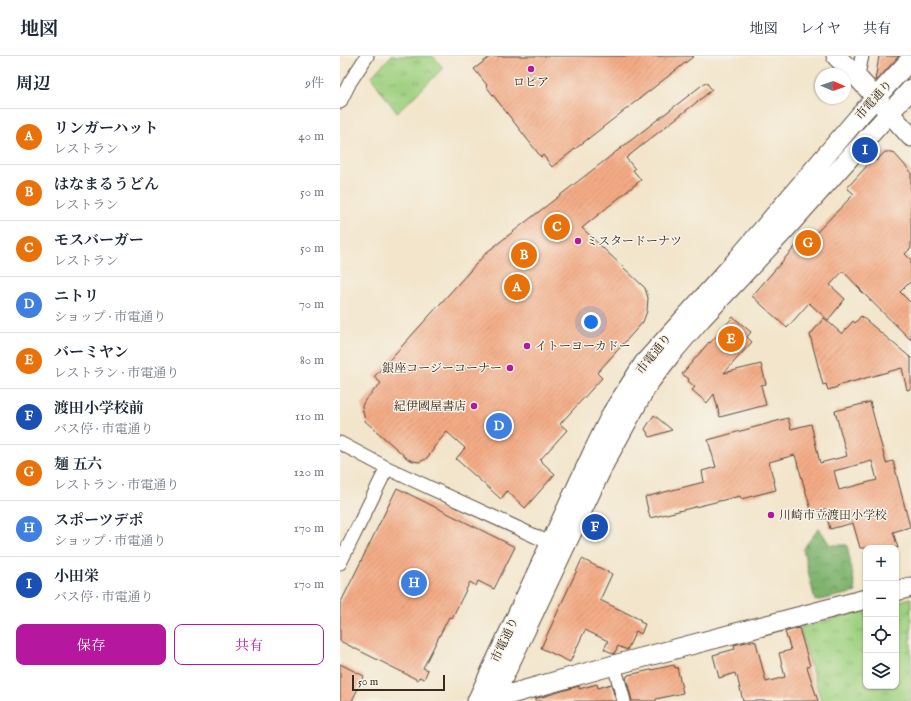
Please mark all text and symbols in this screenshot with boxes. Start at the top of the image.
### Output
text: 地図 [20,18,58,42]
text: 地図 [750,20,778,38]
text: レイヤ [800,20,841,38]
text: 共有 [863,20,891,38]
marker: ロピア [526,64,536,74]
north arrow [815,68,851,104]
text: 周辺 [16,74,50,95]
text: 9件 [305,75,324,92]
place label: ロピア [513,75,549,90]
street label: 市電通り [852,77,896,123]
text: リンガーハット [54,119,158,138]
text: A [25,128,33,145]
text: 40 m [298,128,324,145]
pin: I [852,135,878,165]
text: レストラン [54,141,119,158]
text: はなまるうどん [54,175,159,194]
text: B [25,184,33,201]
text: 50 m [300,184,324,201]
text: レストラン [54,197,119,214]
pin: C [544,212,570,242]
pin: G [795,228,821,258]
text: モスバーガー [54,231,144,250]
place label: ミスタードーナツ [586,234,682,249]
marker: ミスタードーナツ [573,236,583,246]
text: C [24,240,34,257]
text: 50 m [300,240,324,257]
pin: B [511,240,537,270]
text: レストラン [54,253,119,270]
pin: A [504,272,530,302]
text: ニトリ [54,287,99,306]
text: D [24,296,34,313]
text: 70 m [299,296,324,313]
text: ショップ · 市電通り [54,309,166,326]
your location [581,312,601,332]
pin: E [718,324,744,354]
street label: 市電通り [633,331,675,377]
place label: イトーヨーカドー [535,339,631,354]
marker: イトーヨーカドー [522,341,532,351]
text: バーミヤン [54,343,129,362]
text: E [24,352,34,369]
text: 80 m [300,352,324,369]
place label: 銀座コージーコーナー [382,361,502,376]
marker: 銀座コージーコーナー [505,363,515,373]
text: レストラン · 市電通り [54,365,179,382]
text: 渡田小学校前 [54,399,144,418]
place label: 紀伊國屋書店 [394,399,466,414]
marker: 紀伊國屋書店 [469,401,479,411]
text: F [25,408,33,425]
text: 110 m [295,408,324,425]
pin: D [486,411,512,441]
text: バス停 · 市電通り [54,421,154,438]
text: 麺 五六 [54,455,102,474]
text: G [24,464,34,481]
text: 120 m [294,464,324,481]
text: レストラン · 市電通り [54,477,179,494]
place label: 川崎市立渡田小学校 [779,508,887,523]
marker: 川崎市立渡田小学校 [766,510,776,520]
text: スポーツデポ [54,511,143,530]
pin: F [582,512,608,542]
text: H [23,520,35,537]
text: 170 m [294,520,324,537]
text: ショップ · 市電通り [54,533,166,550]
map controls [863,545,899,689]
button: + [863,545,899,581]
text: 小田栄 [54,567,99,586]
pin: H [401,568,427,598]
text: I [26,576,32,593]
text: 170 m [294,576,324,593]
button: − [863,581,899,617]
text: バス停 · 市電通り [54,589,154,606]
street label: 市電通り [488,615,522,665]
button: locate [863,617,899,653]
button: 保存 [16,624,166,665]
button: 共有 [174,624,324,665]
button: layers [863,653,899,689]
scale bar [352,673,445,692]
text: 50 m [358,675,378,689]

